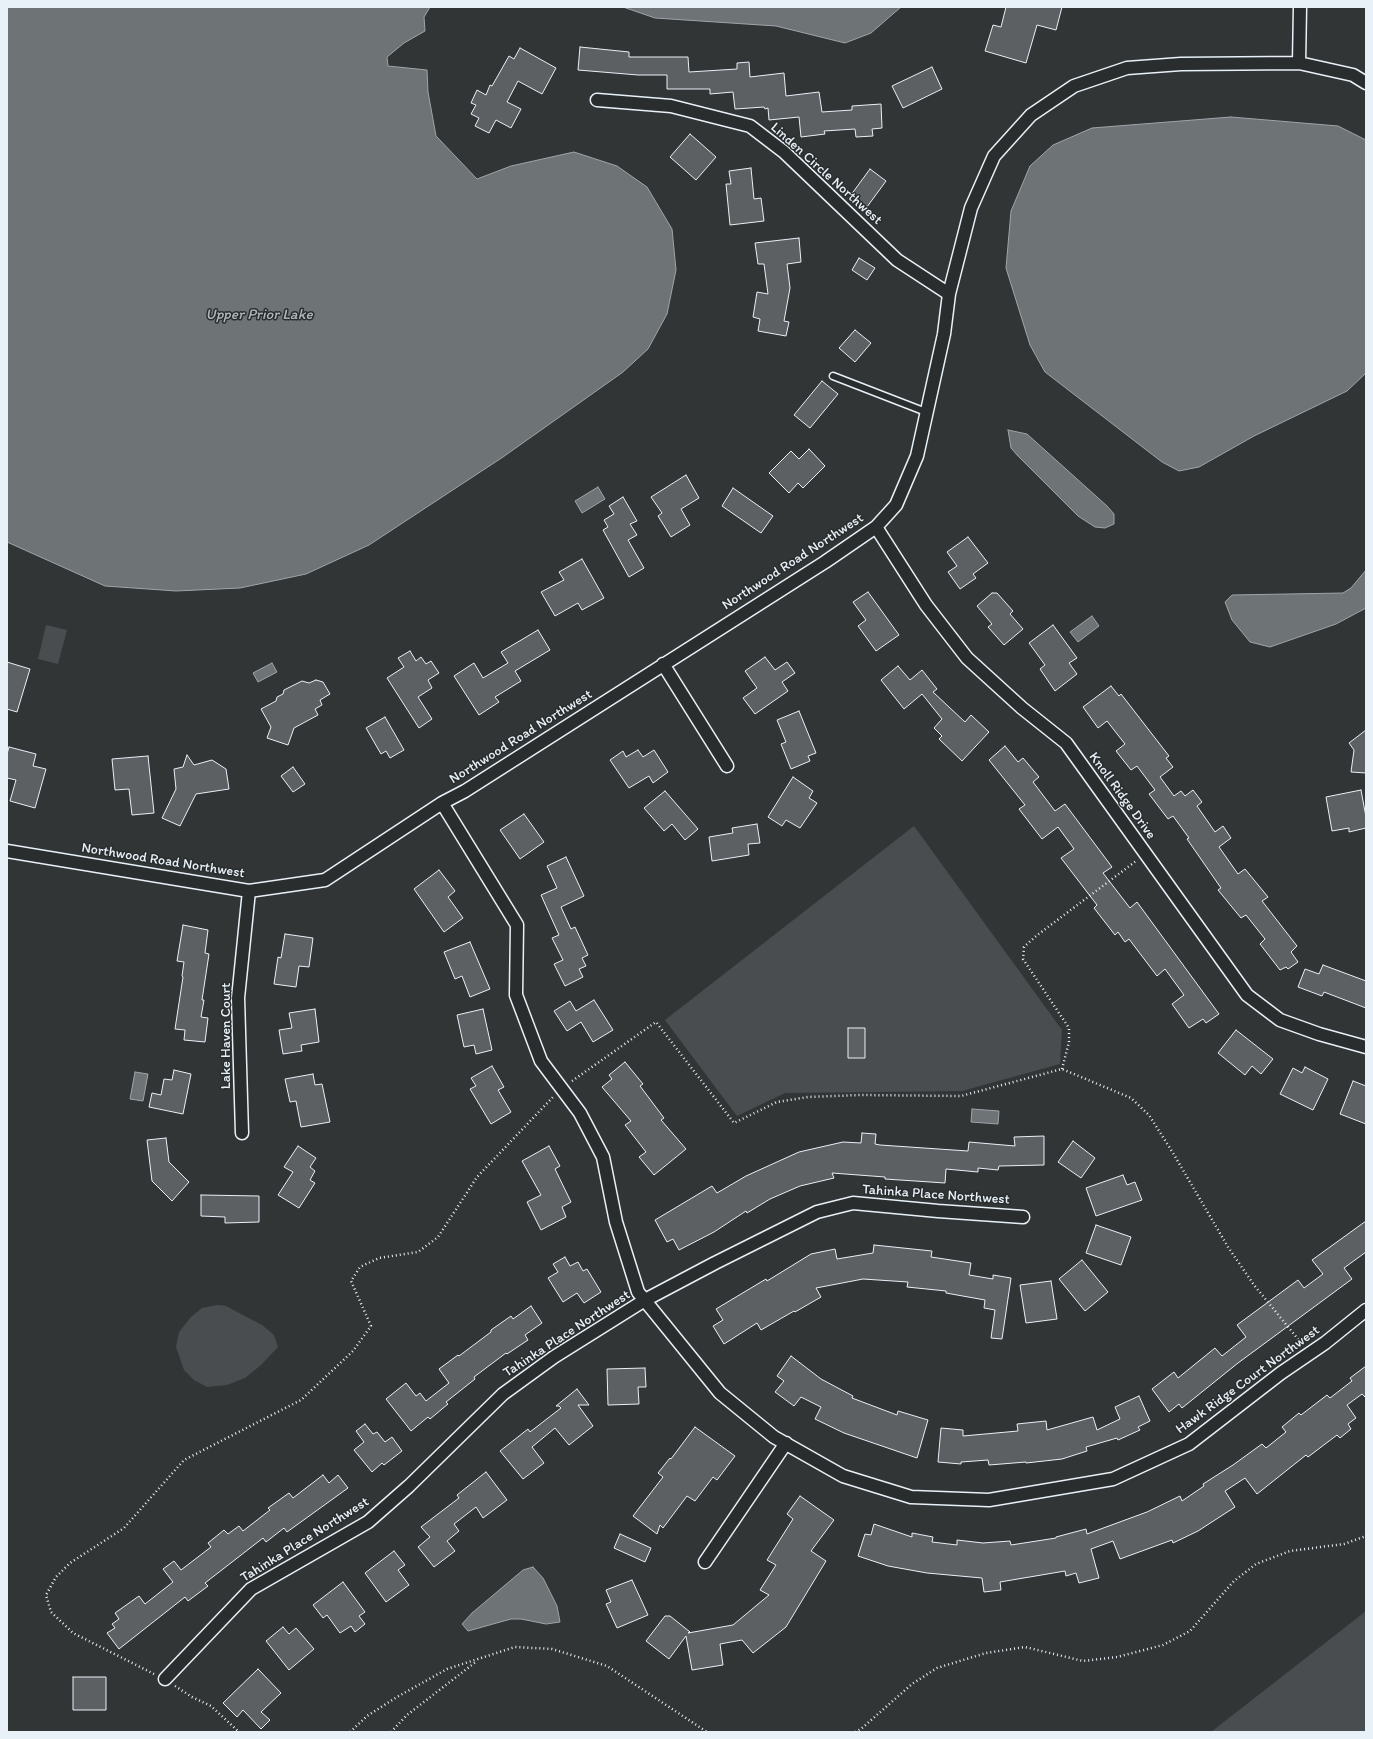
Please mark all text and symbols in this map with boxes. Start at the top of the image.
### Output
street label: Linden Circle Northwest [767,119,885,229]
water label: Upper Prior Lake [205,306,313,324]
street label: Northwood Road Northwest [719,510,867,614]
street label: Northwood Road Northwest [447,686,595,788]
street label: Knoll Ridge Drive [1085,749,1159,843]
street label: Northwood Road Northwest [80,840,246,882]
street label: Lake Haven Court [218,983,234,1089]
street label: Tahinka Place Northwest [862,1181,1010,1209]
street label: Tahinka Place Northwest [500,1287,634,1381]
street label: Hawk Ridge Court Northwest [1173,1322,1323,1438]
street label: Tahinka Place Northwest [238,1494,372,1586]

